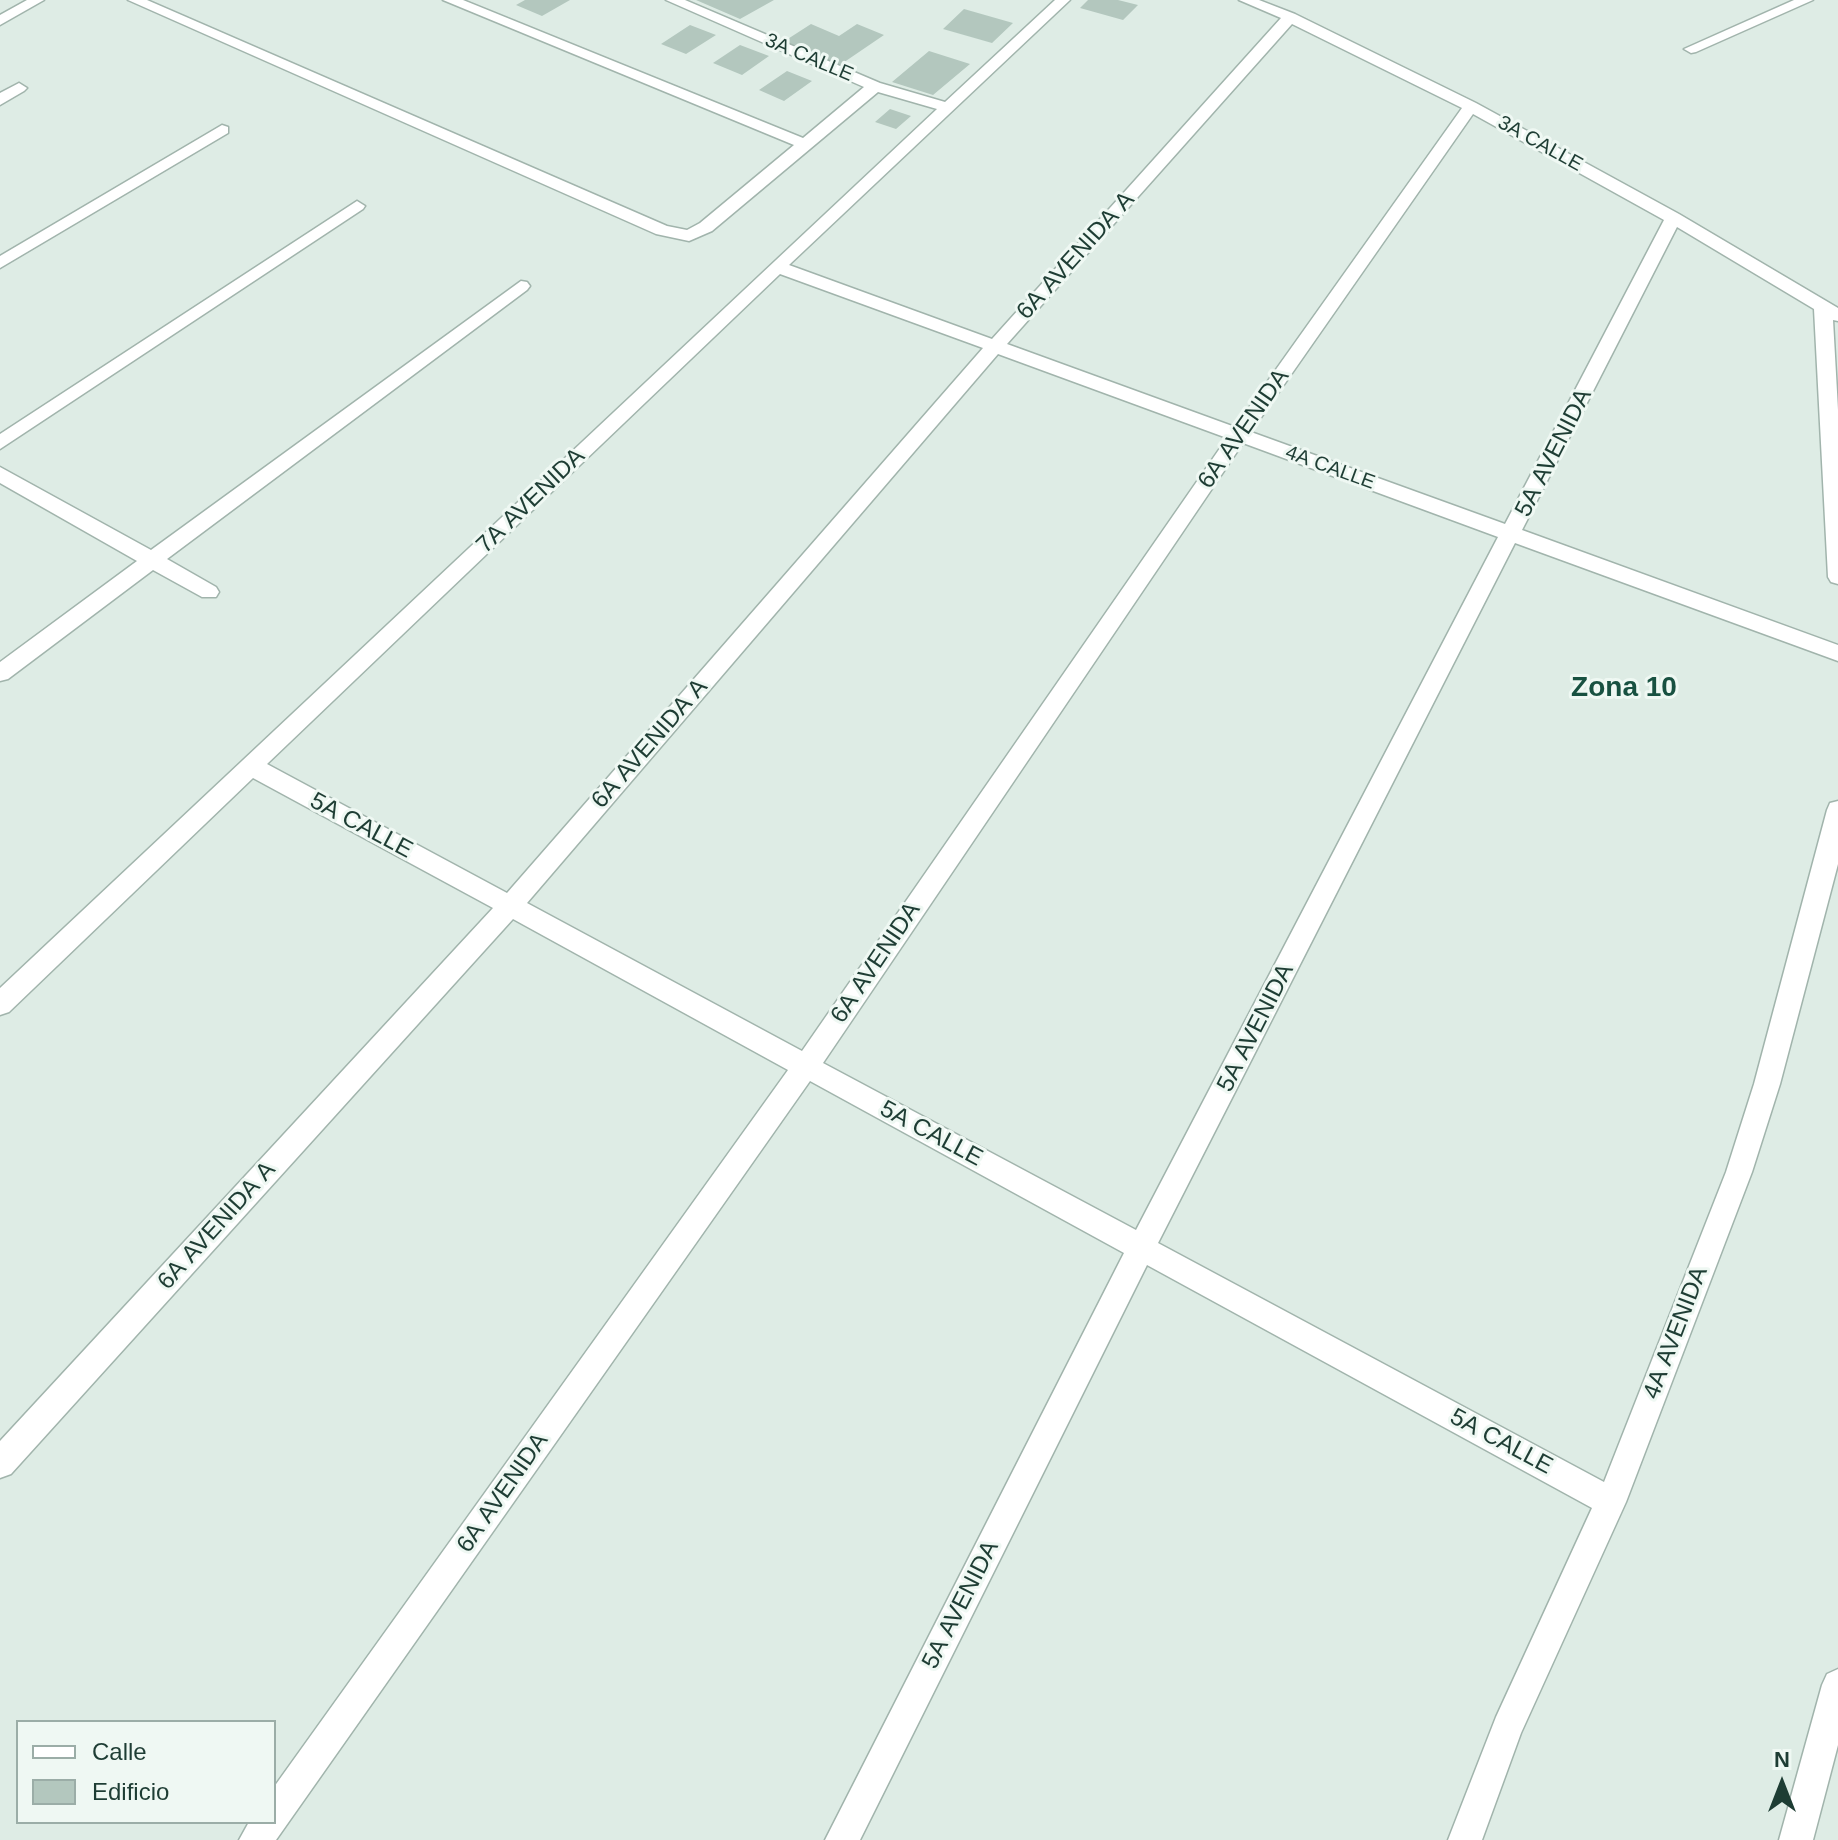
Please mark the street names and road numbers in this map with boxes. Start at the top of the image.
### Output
street label: 3A CALLE [761,29,857,87]
street label: 3A CALLE [1493,111,1587,177]
street label: 6A AVENIDA A [1011,186,1141,326]
street label: 6A AVENIDA [1192,364,1296,494]
street label: 5A AVENIDA [1509,384,1599,522]
street label: 4A CALLE [1282,441,1378,495]
street label: 7A AVENIDA [471,442,591,560]
street label: 6A AVENIDA A [586,673,714,815]
street label: 5A CALLE [305,787,417,865]
street label: 6A AVENIDA [825,897,927,1029]
street label: 5A AVENIDA [1211,959,1301,1097]
street label: 5A CALLE [875,1095,987,1173]
street label: 6A AVENIDA A [152,1156,282,1296]
street label: 4A AVENIDA [1638,1263,1714,1403]
street label: 5A CALLE [1445,1403,1557,1481]
street label: 6A AVENIDA [451,1428,555,1558]
street label: 5A AVENIDA [916,1536,1006,1674]

